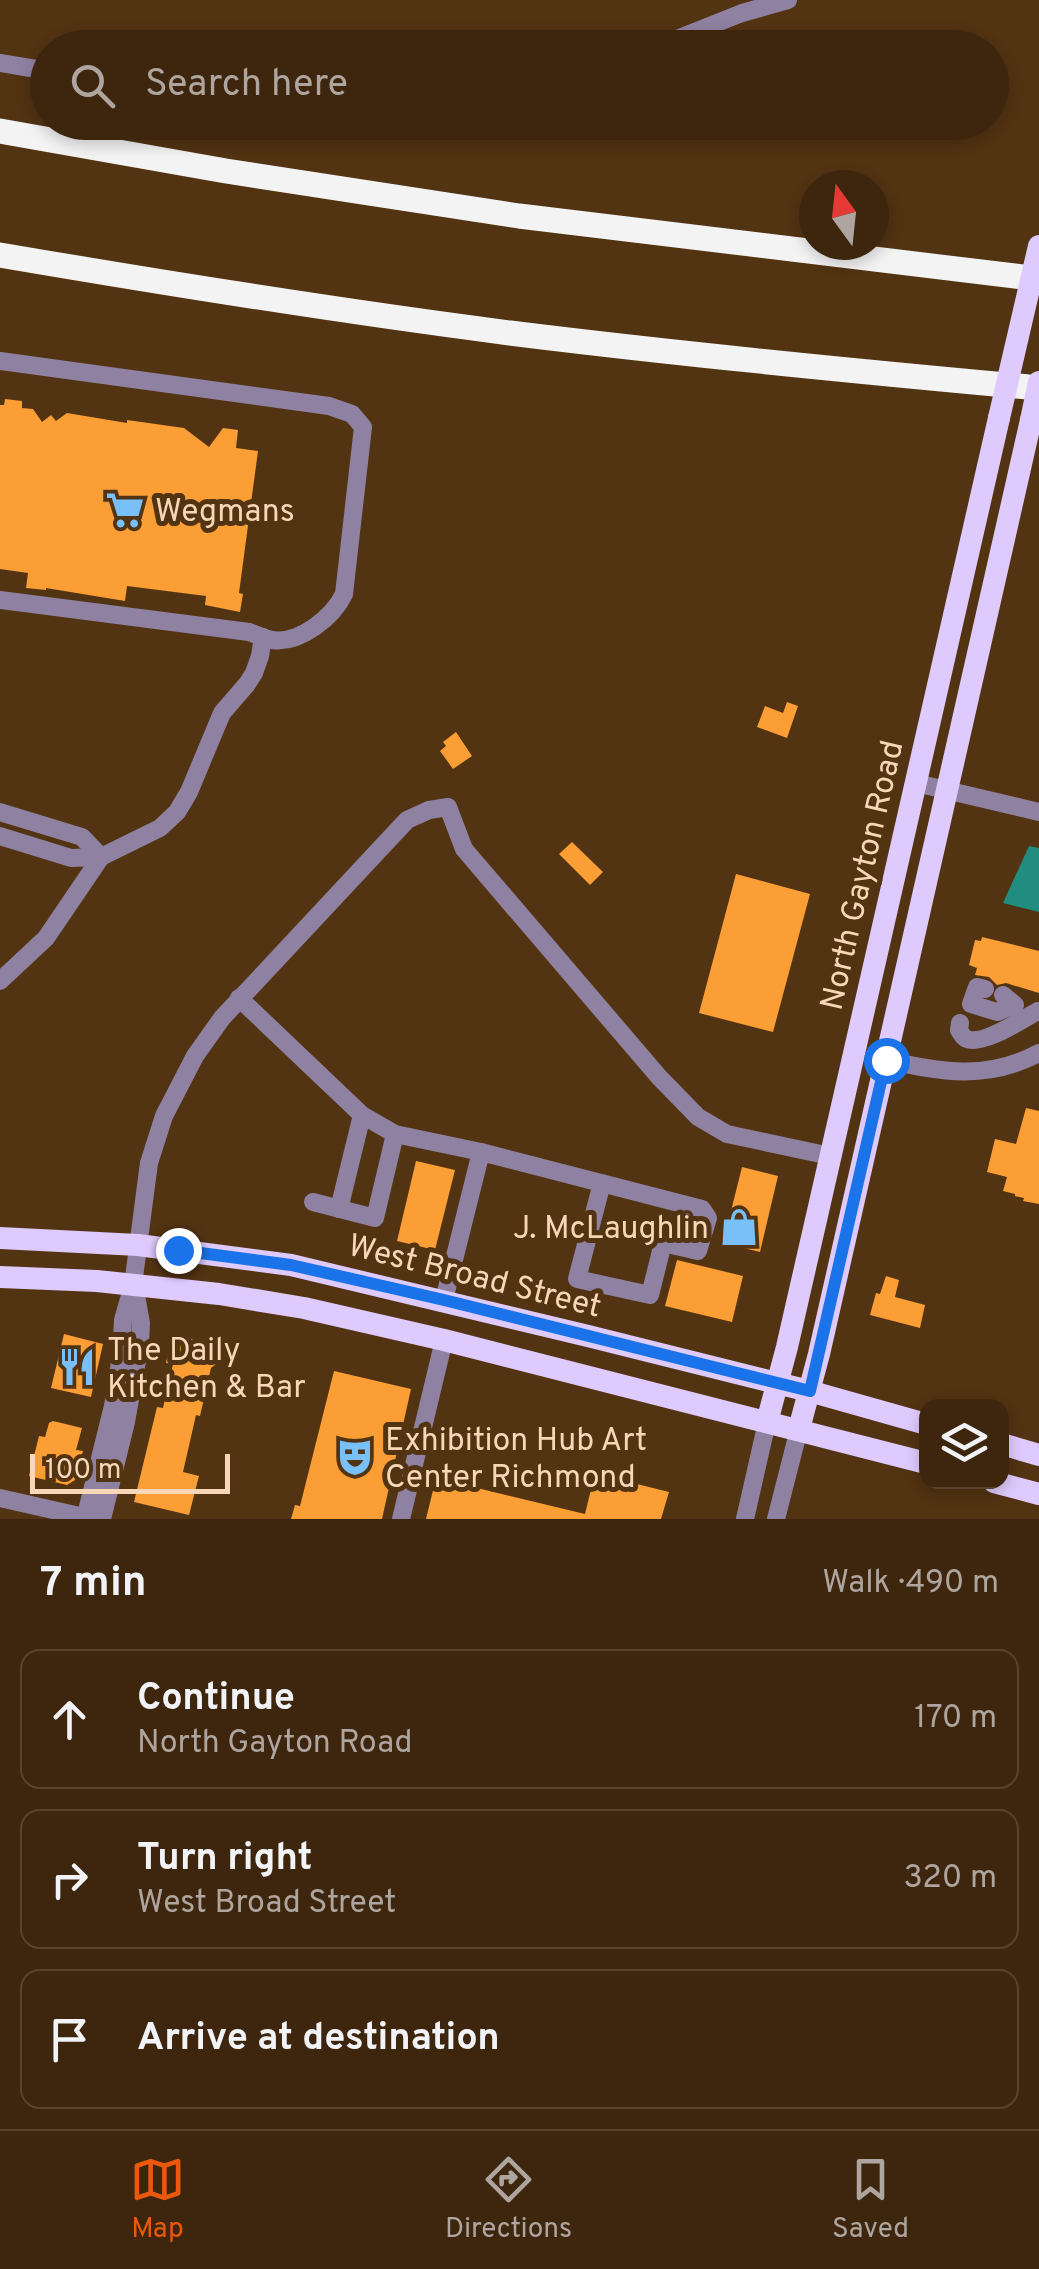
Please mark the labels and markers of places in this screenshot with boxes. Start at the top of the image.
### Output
supermarket icon: Wegmans [104,489,146,531]
place label: Wegmans [155,493,295,533]
shop icon: J. McLaughlin [718,1206,760,1248]
place label: J. McLaughlin [513,1210,709,1250]
place label: The Daily Kitchen & Bar [107,1332,306,1409]
restaurant icon: The Daily Kitchen & Bar [56,1346,98,1388]
place label: Exhibition Hub Art Center Richmond [385,1422,647,1499]
theatre icon: Exhibition Hub Art Center Richmond [334,1436,376,1478]

